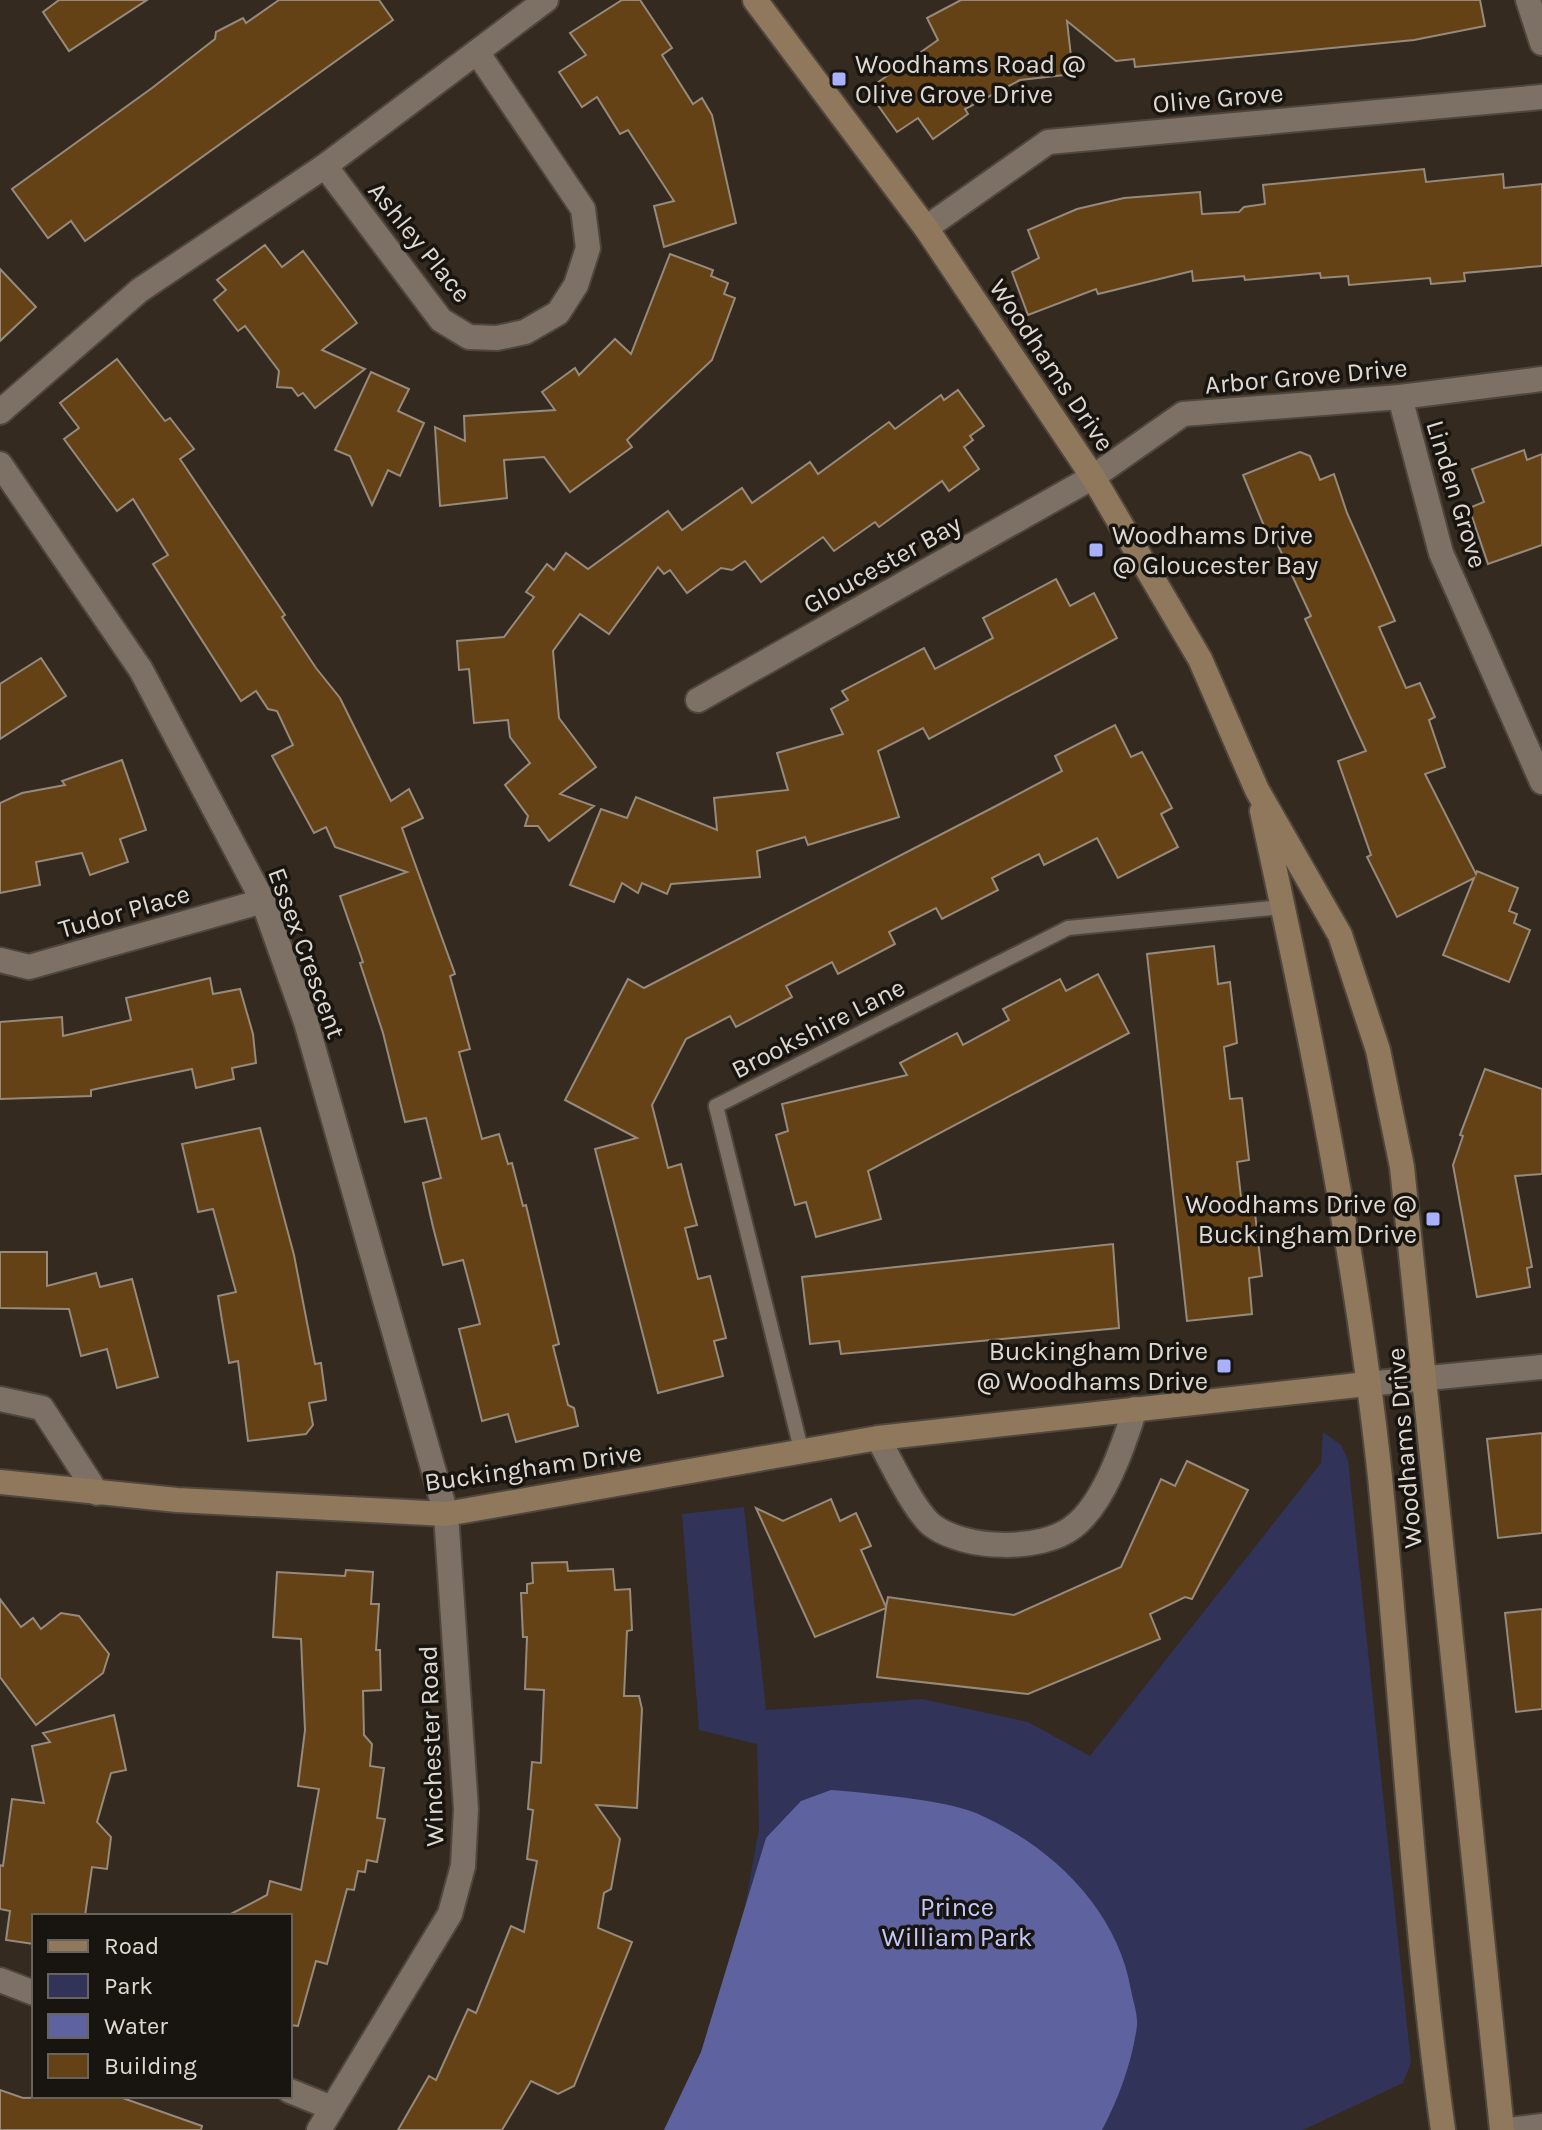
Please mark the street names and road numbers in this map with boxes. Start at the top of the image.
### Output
street label: Olive Grove [1151,77,1285,120]
street label: Ashley Place [362,176,478,309]
street label: Woodhams Drive [983,273,1121,457]
street label: Arbor Grove Drive [1203,352,1409,401]
street label: Linden Grove [1419,416,1494,572]
street label: Gloucester Bay [798,508,967,621]
street label: Essex Crescent [261,864,352,1043]
street label: Tudor Place [55,878,193,945]
street label: Brookshire Lane [726,971,910,1085]
street label: Woodhams Drive [1380,1346,1429,1549]
street label: Buckingham Drive [422,1437,644,1498]
street label: Winchester Road [412,1645,451,1847]

